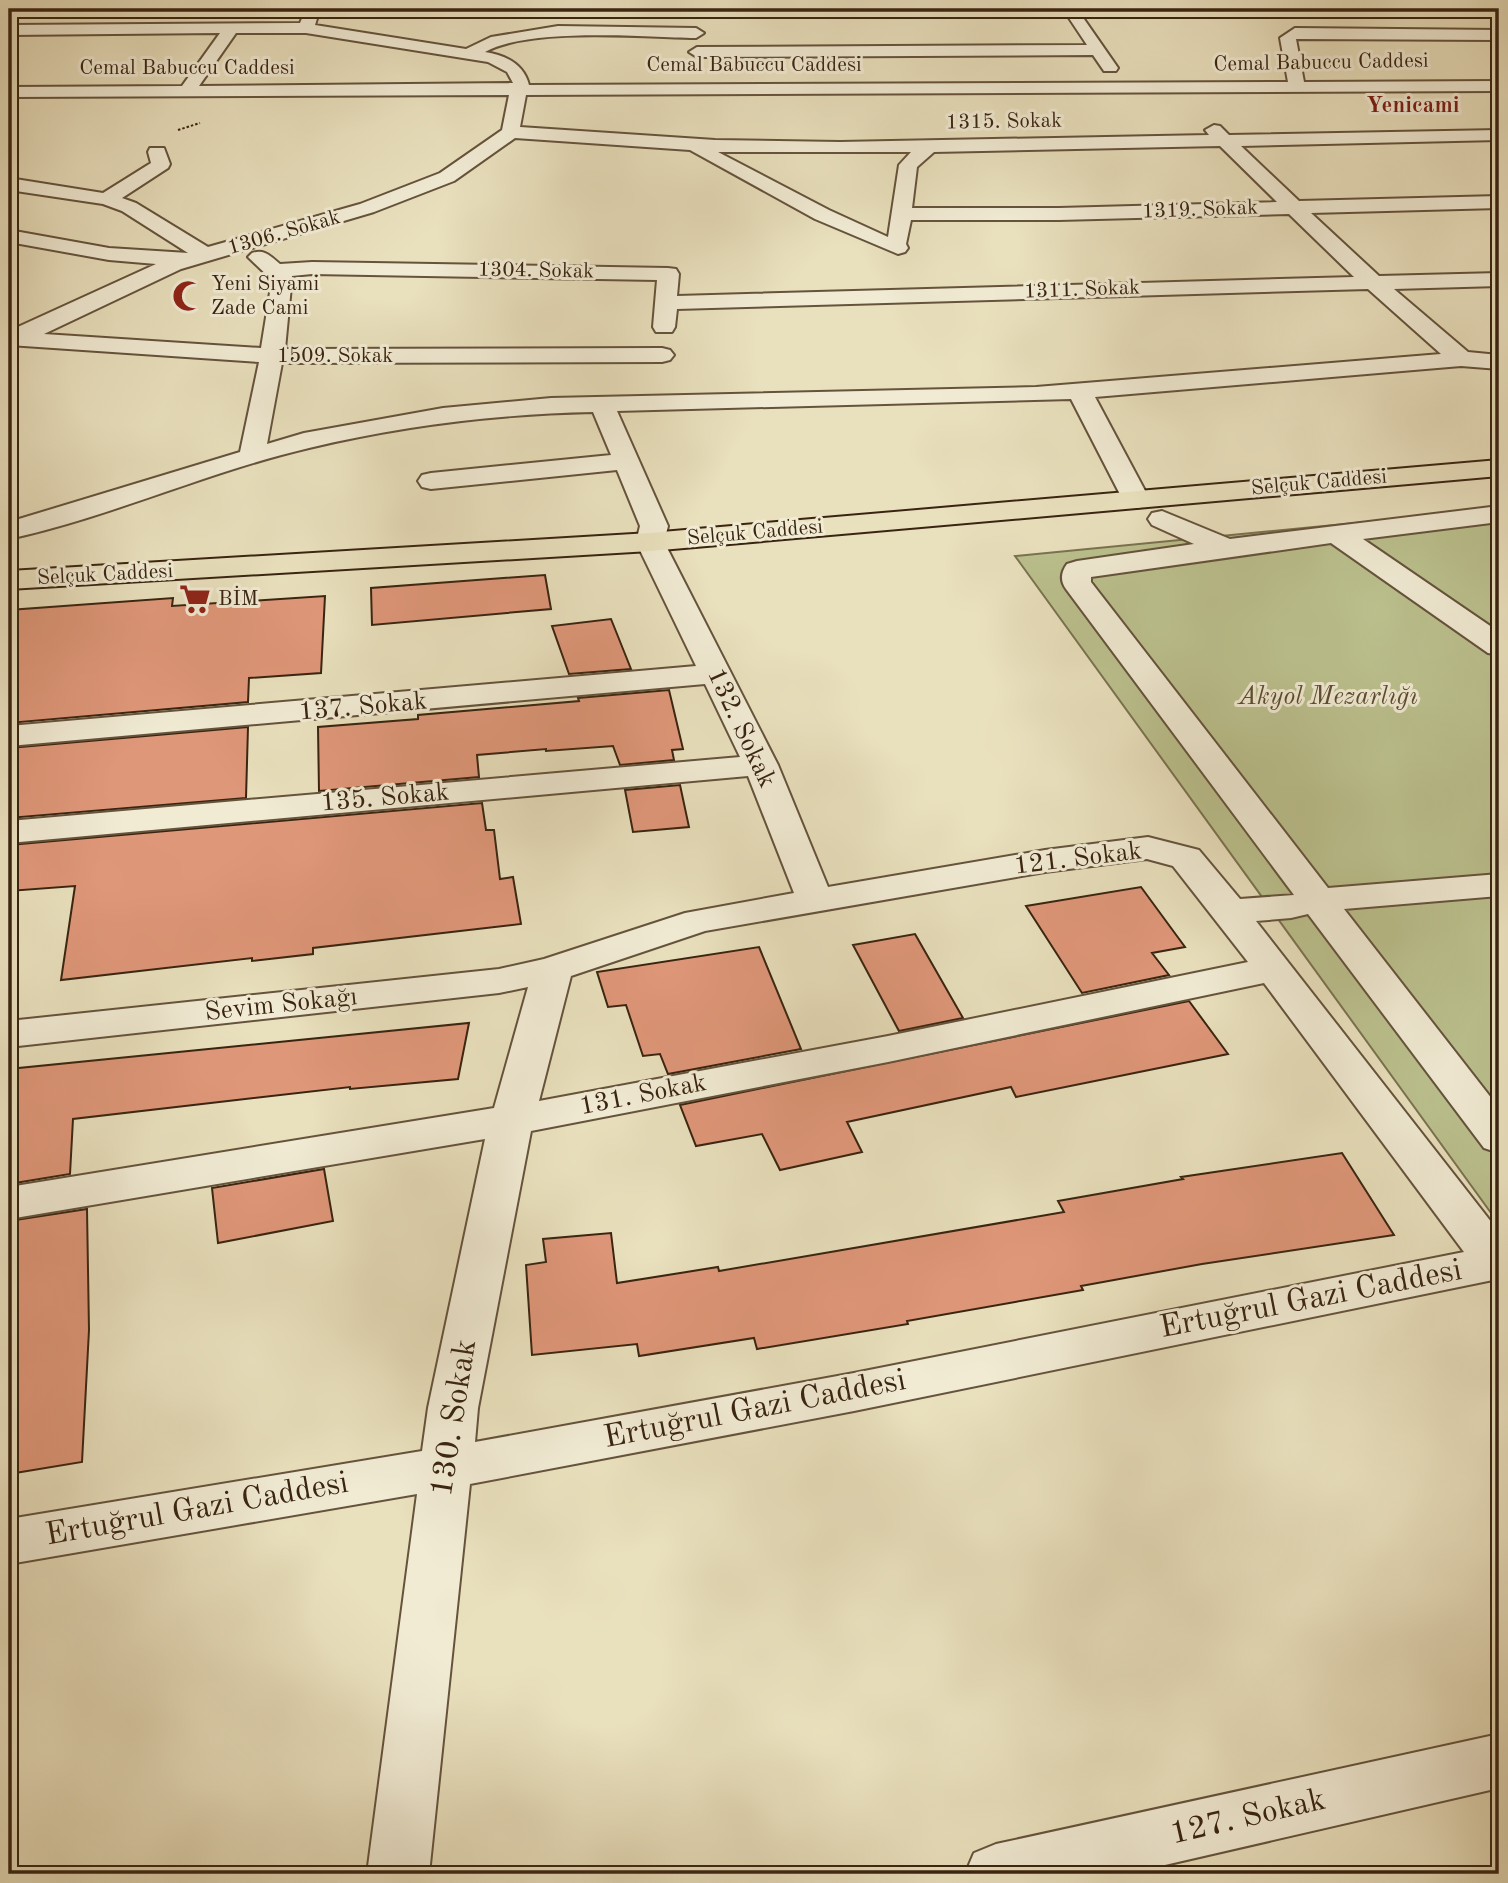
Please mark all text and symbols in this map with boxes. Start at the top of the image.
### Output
street label: Cemal Babuccu Caddesi [1213,51,1429,75]
street label: Cemal Babuccu Caddesi [646,55,862,76]
street label: Cemal Babuccu Caddesi [79,58,295,79]
district label: Yenicami [1366,94,1460,117]
street label: 1315. Sokak [946,110,1062,134]
street label: 1319. Sokak [1142,197,1258,223]
street label: 1306. Sokak [225,207,343,259]
street label: 1304. Sokak [478,259,594,283]
place label: Yeni Siyami Zade Cami [211,274,319,319]
street label: 1311. Sokak [1024,277,1140,303]
mosque icon: Yeni Siyami Zade Cami [171,279,205,313]
street label: 1509. Sokak [277,346,393,367]
street label: Selçuk Caddesi [1250,467,1388,499]
street label: Selçuk Caddesi [686,517,824,549]
street label: Selçuk Caddesi [36,561,174,589]
supermarket icon: BİM [178,582,212,616]
place label: BİM [218,585,258,610]
street label: 132. Sokak [702,664,780,792]
park label: Akyol Mezarlığı [1236,684,1418,710]
street label: 137. Sokak [298,688,428,726]
street label: 135. Sokak [320,779,450,817]
street label: 121. Sokak [1013,838,1143,880]
street label: Sevim Sokağı [203,984,359,1026]
street label: 131. Sokak [577,1070,709,1120]
street label: Ertuğrul Gazi Caddesi [1157,1255,1465,1345]
street label: 130. Sokak [427,1337,483,1499]
street label: Ertuğrul Gazi Caddesi [601,1365,909,1455]
street label: Ertuğrul Gazi Caddesi [43,1468,351,1552]
street label: 127. Sokak [1167,1785,1329,1851]

